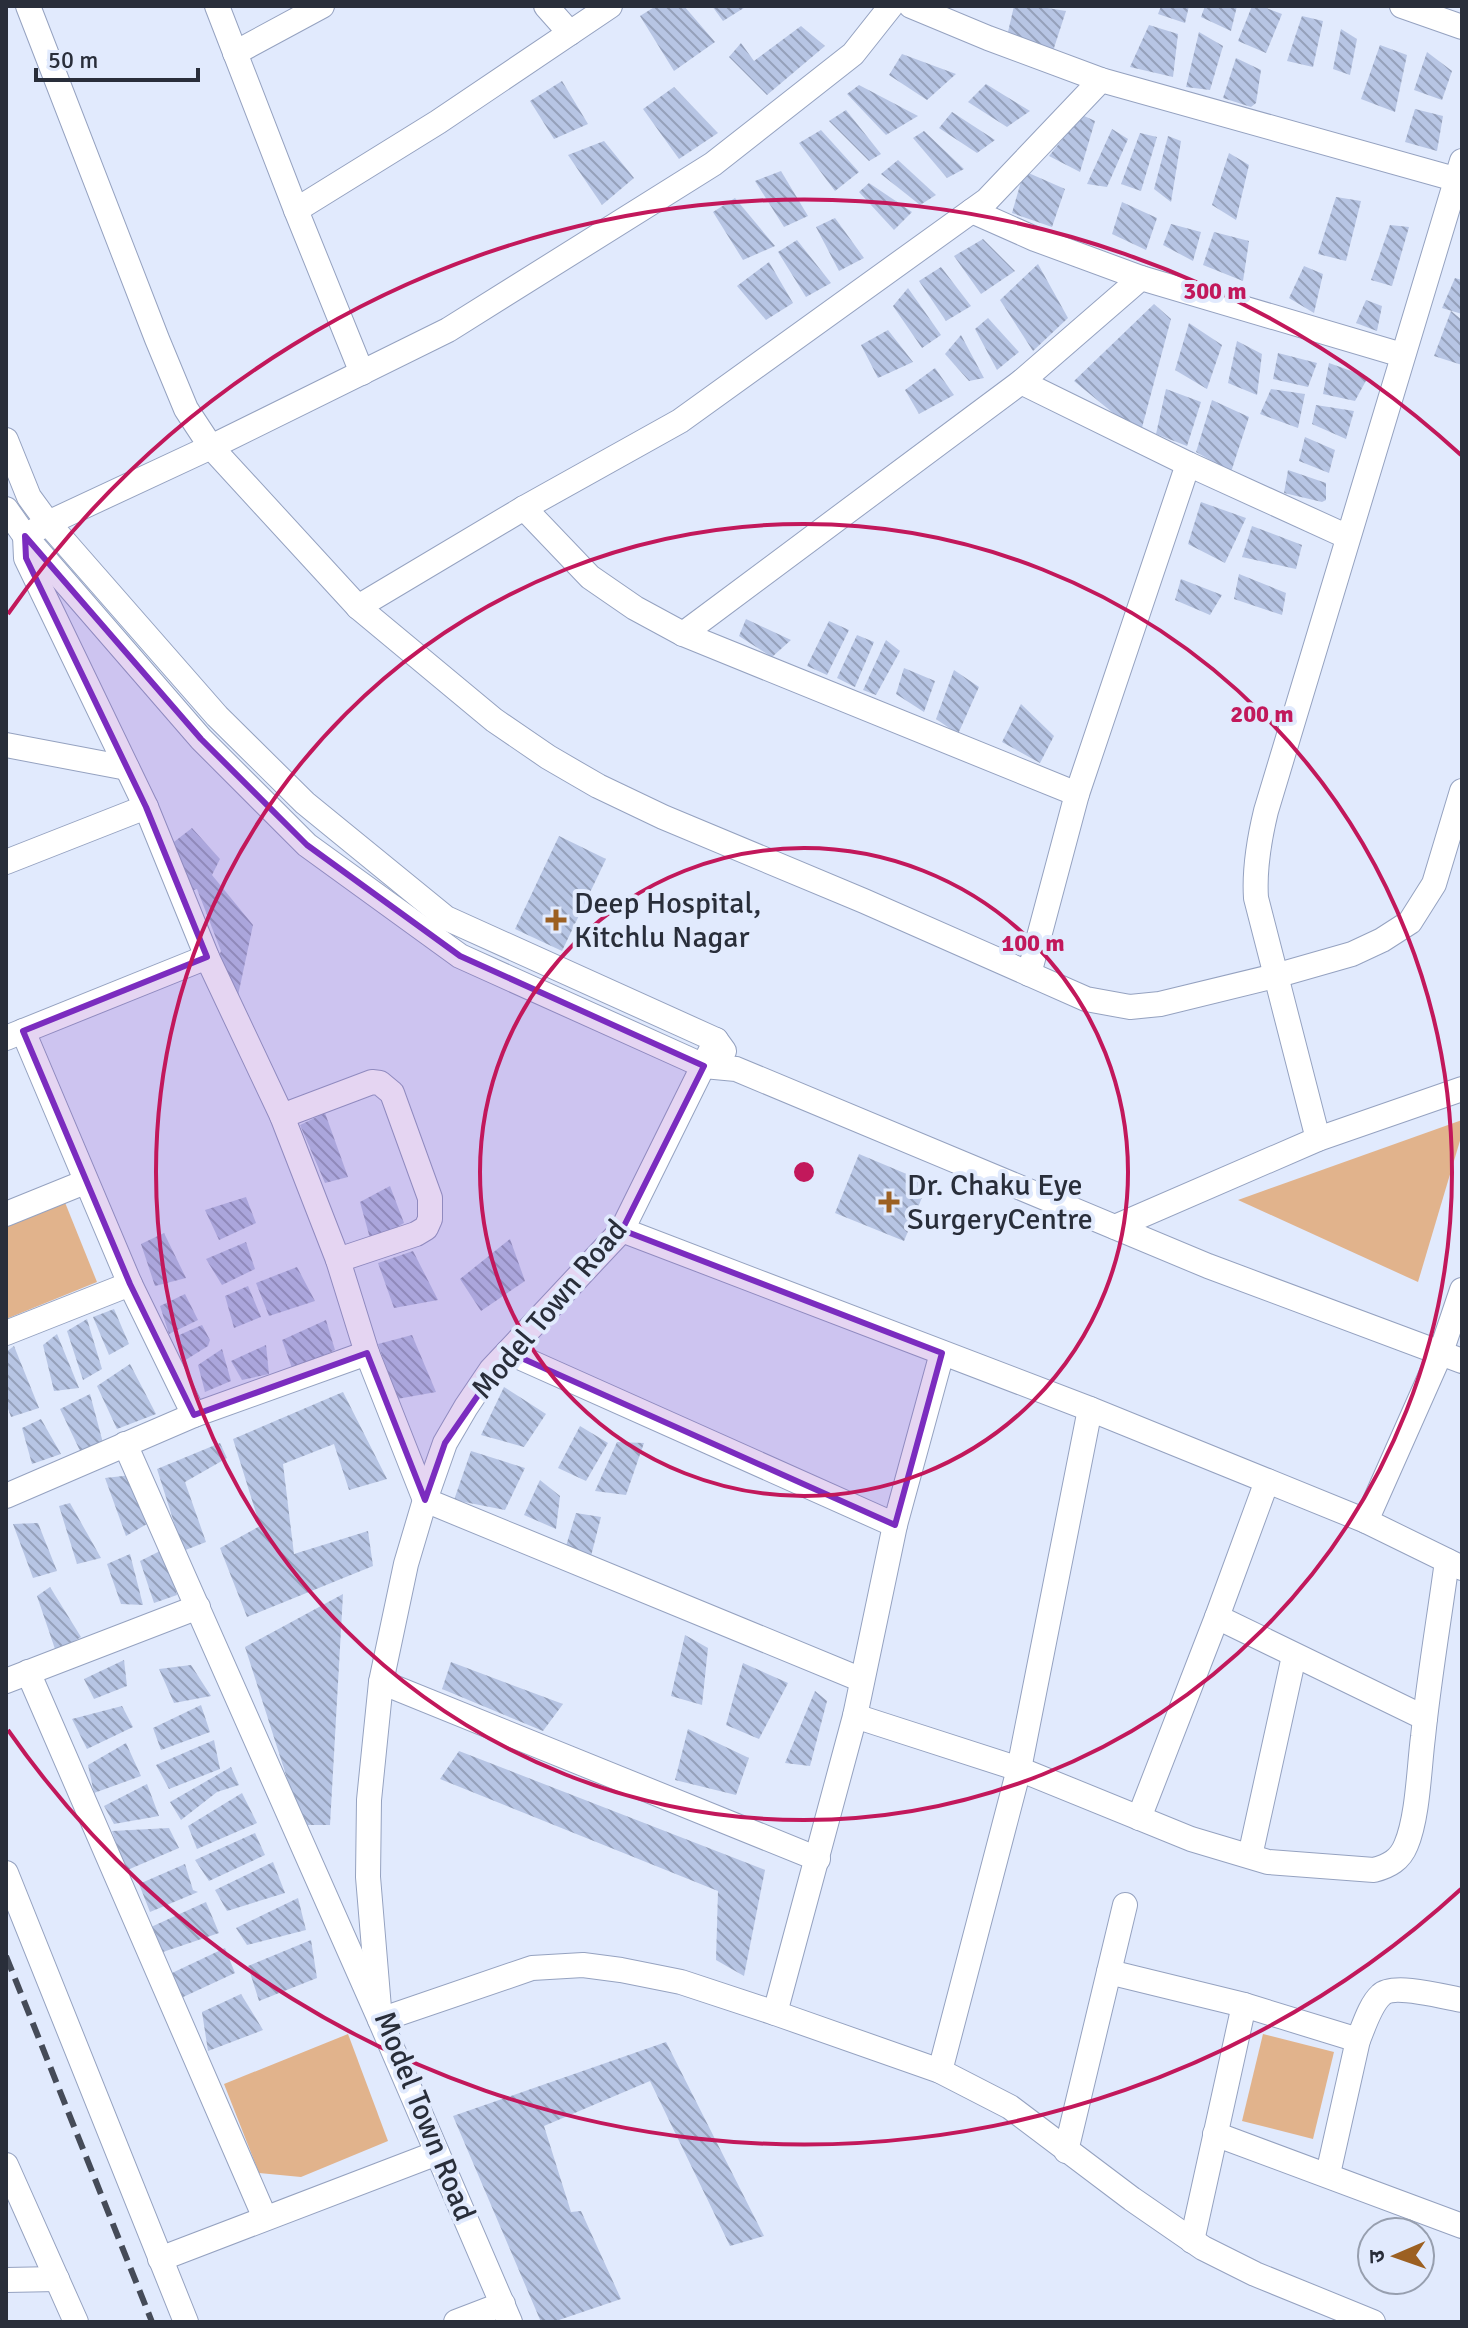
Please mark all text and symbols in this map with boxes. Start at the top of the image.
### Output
scale bar [36,32,198,82]
text: 50 m [48,45,98,75]
text: 300 m [1183,276,1247,306]
text: 200 m [1230,699,1294,729]
place label: Deep Hospital, Kitchlu Nagar [574,885,761,956]
marker: Deep Hospital, Kitchlu Nagar [545,909,567,931]
text: 100 m [1001,928,1065,958]
centre of rings [790,1158,818,1186]
place label: Dr. Chaku Eye SurgeryCentre [907,1167,1093,1238]
marker: Dr. Chaku Eye SurgeryCentre [878,1191,900,1213]
street label: Model Town Road [464,1212,635,1406]
street label: Model Town Road [366,2006,483,2226]
north arrow [1356,2216,1436,2296]
text: उ [1363,2249,1390,2264]

